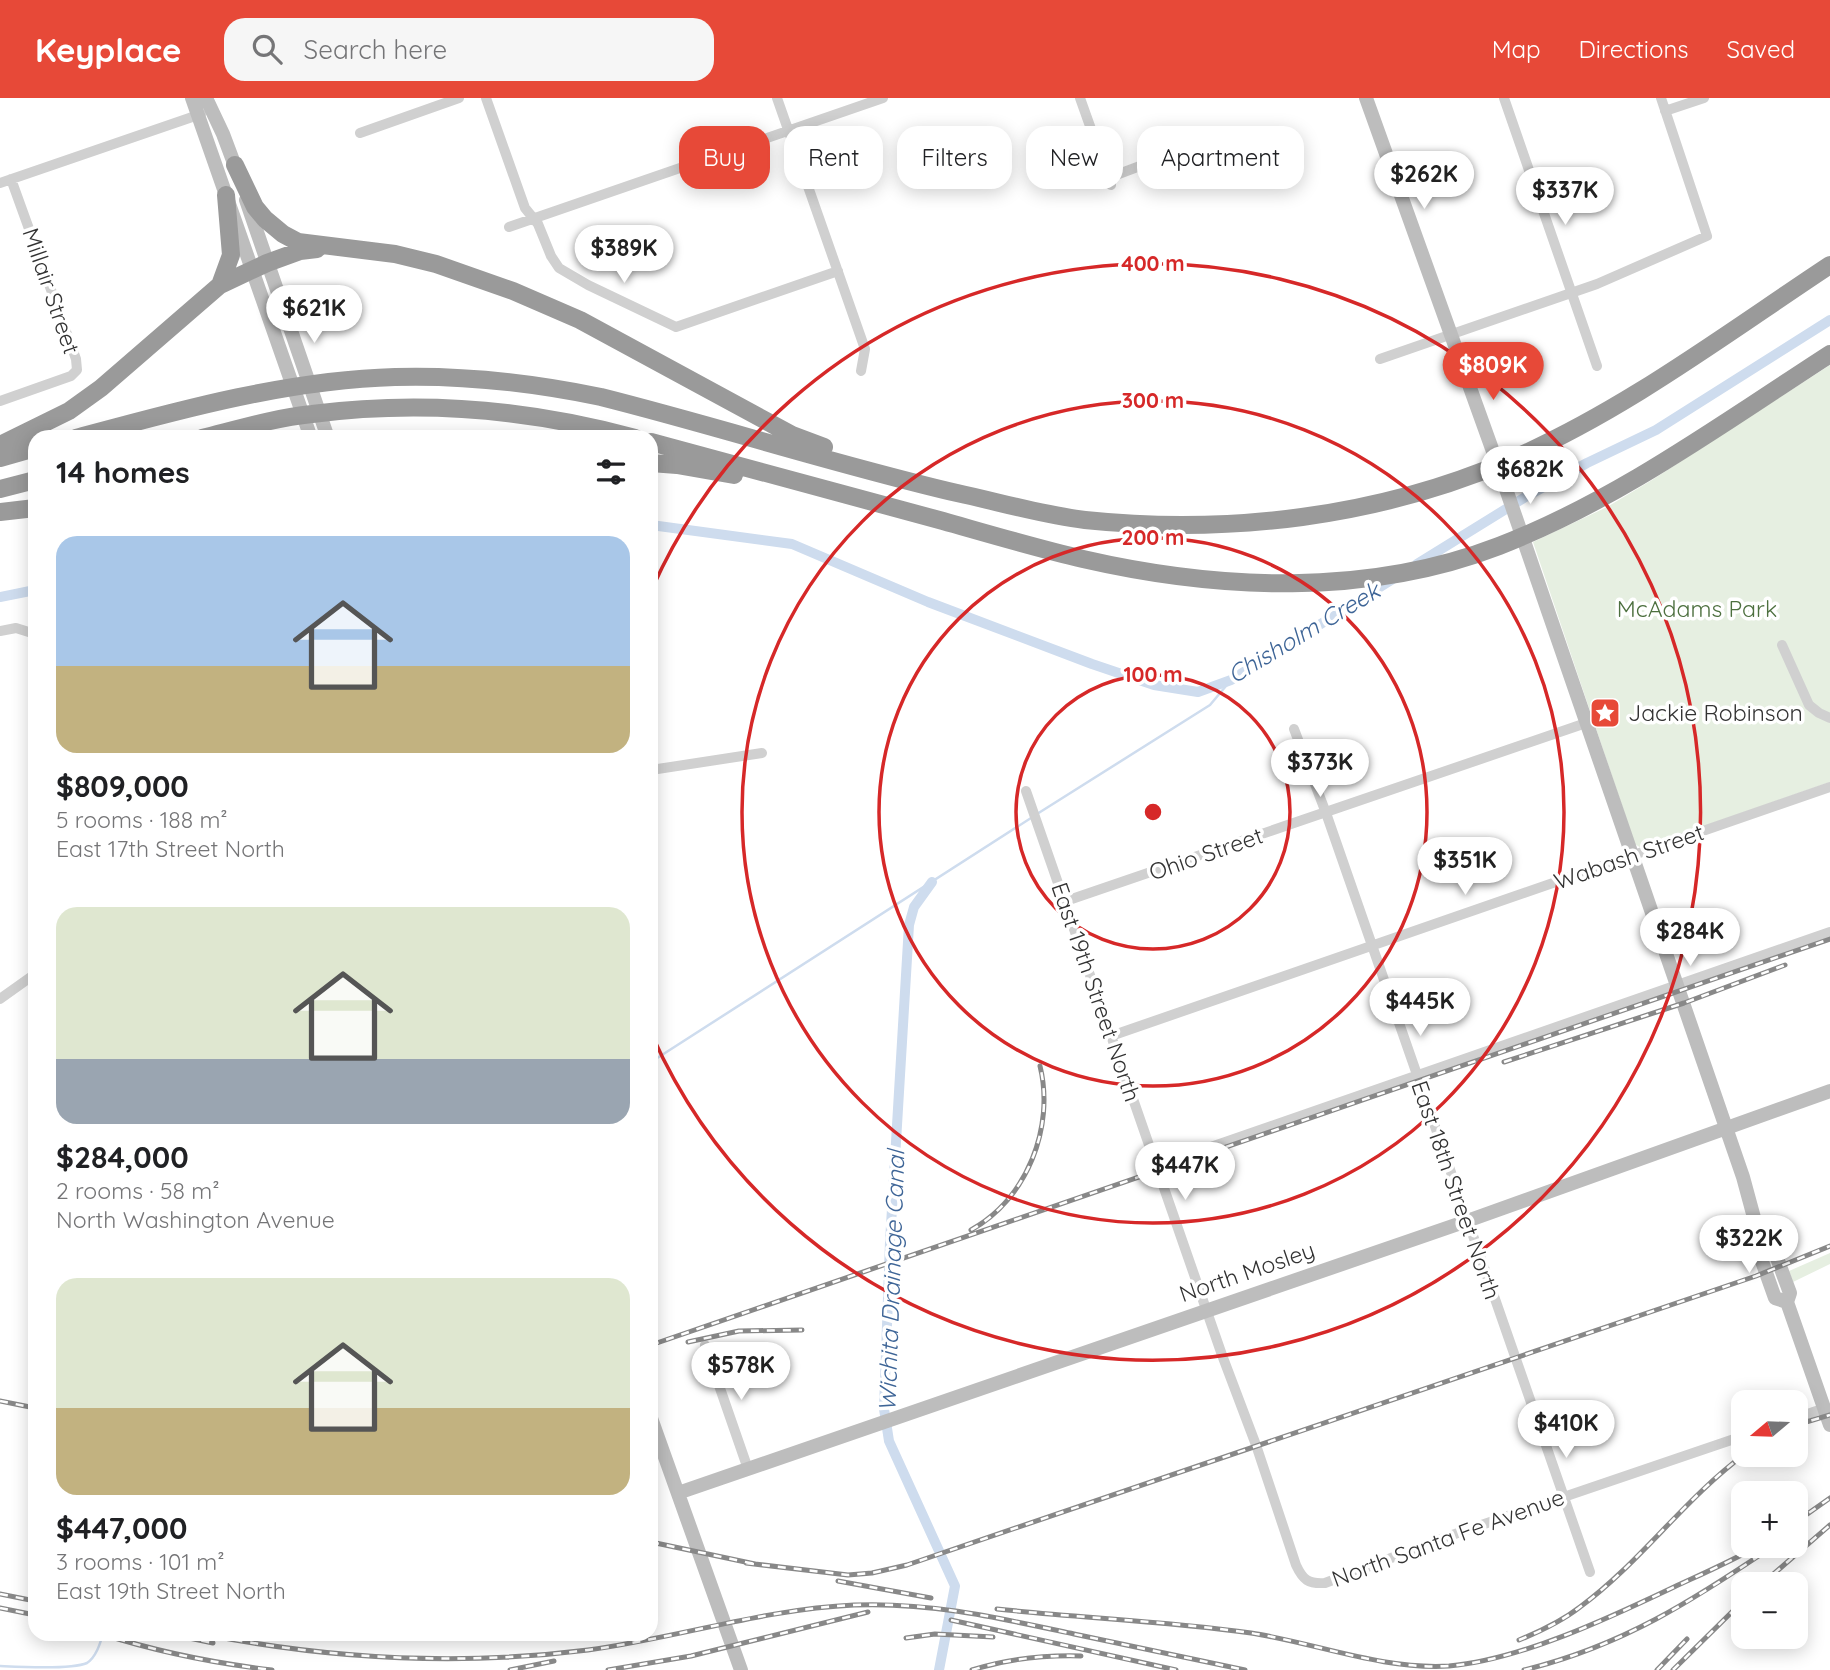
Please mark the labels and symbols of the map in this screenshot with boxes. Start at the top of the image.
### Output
pin: $262K [1375,152,1473,211]
pin: $337K [1516,167,1614,227]
street label: Millair Street [16,224,87,358]
pin: $389K [575,226,673,285]
text: 400 m [1121,250,1185,276]
pin: $621K [265,286,363,345]
pin: $809K [1444,342,1542,402]
text: 300 m [1122,387,1184,413]
pin: $682K [1481,446,1579,506]
text: 200 m [1122,524,1184,550]
water label: Chisholm Creek [1222,574,1387,689]
park label: McAdams Park [1617,594,1777,623]
text: 100 m [1123,661,1183,687]
place icon: Jackie Robinson [1588,696,1622,730]
place label: Jackie Robinson [1628,698,1803,727]
pin: $373K [1271,740,1369,799]
centre of rings [1141,800,1165,824]
street label: Wabash Street [1550,817,1708,896]
street label: Ohio Street [1145,820,1267,887]
pin: $351K [1416,838,1514,897]
street label: East 19th Street North [1045,878,1148,1105]
pin: $284K [1641,908,1739,968]
pin: $445K [1371,978,1469,1038]
street label: East 18th Street North [1405,1077,1508,1303]
pin: $447K [1136,1142,1234,1202]
water label: Wichita Drainage Canal [871,1147,911,1412]
pin: $322K [1700,1216,1798,1275]
street label: North Mosley [1175,1235,1318,1308]
pin: $578K [692,1342,790,1402]
north arrow [1731,1390,1808,1466]
pin: $410K [1517,1400,1615,1460]
street label: North Santa Fe Avenue [1328,1482,1568,1593]

